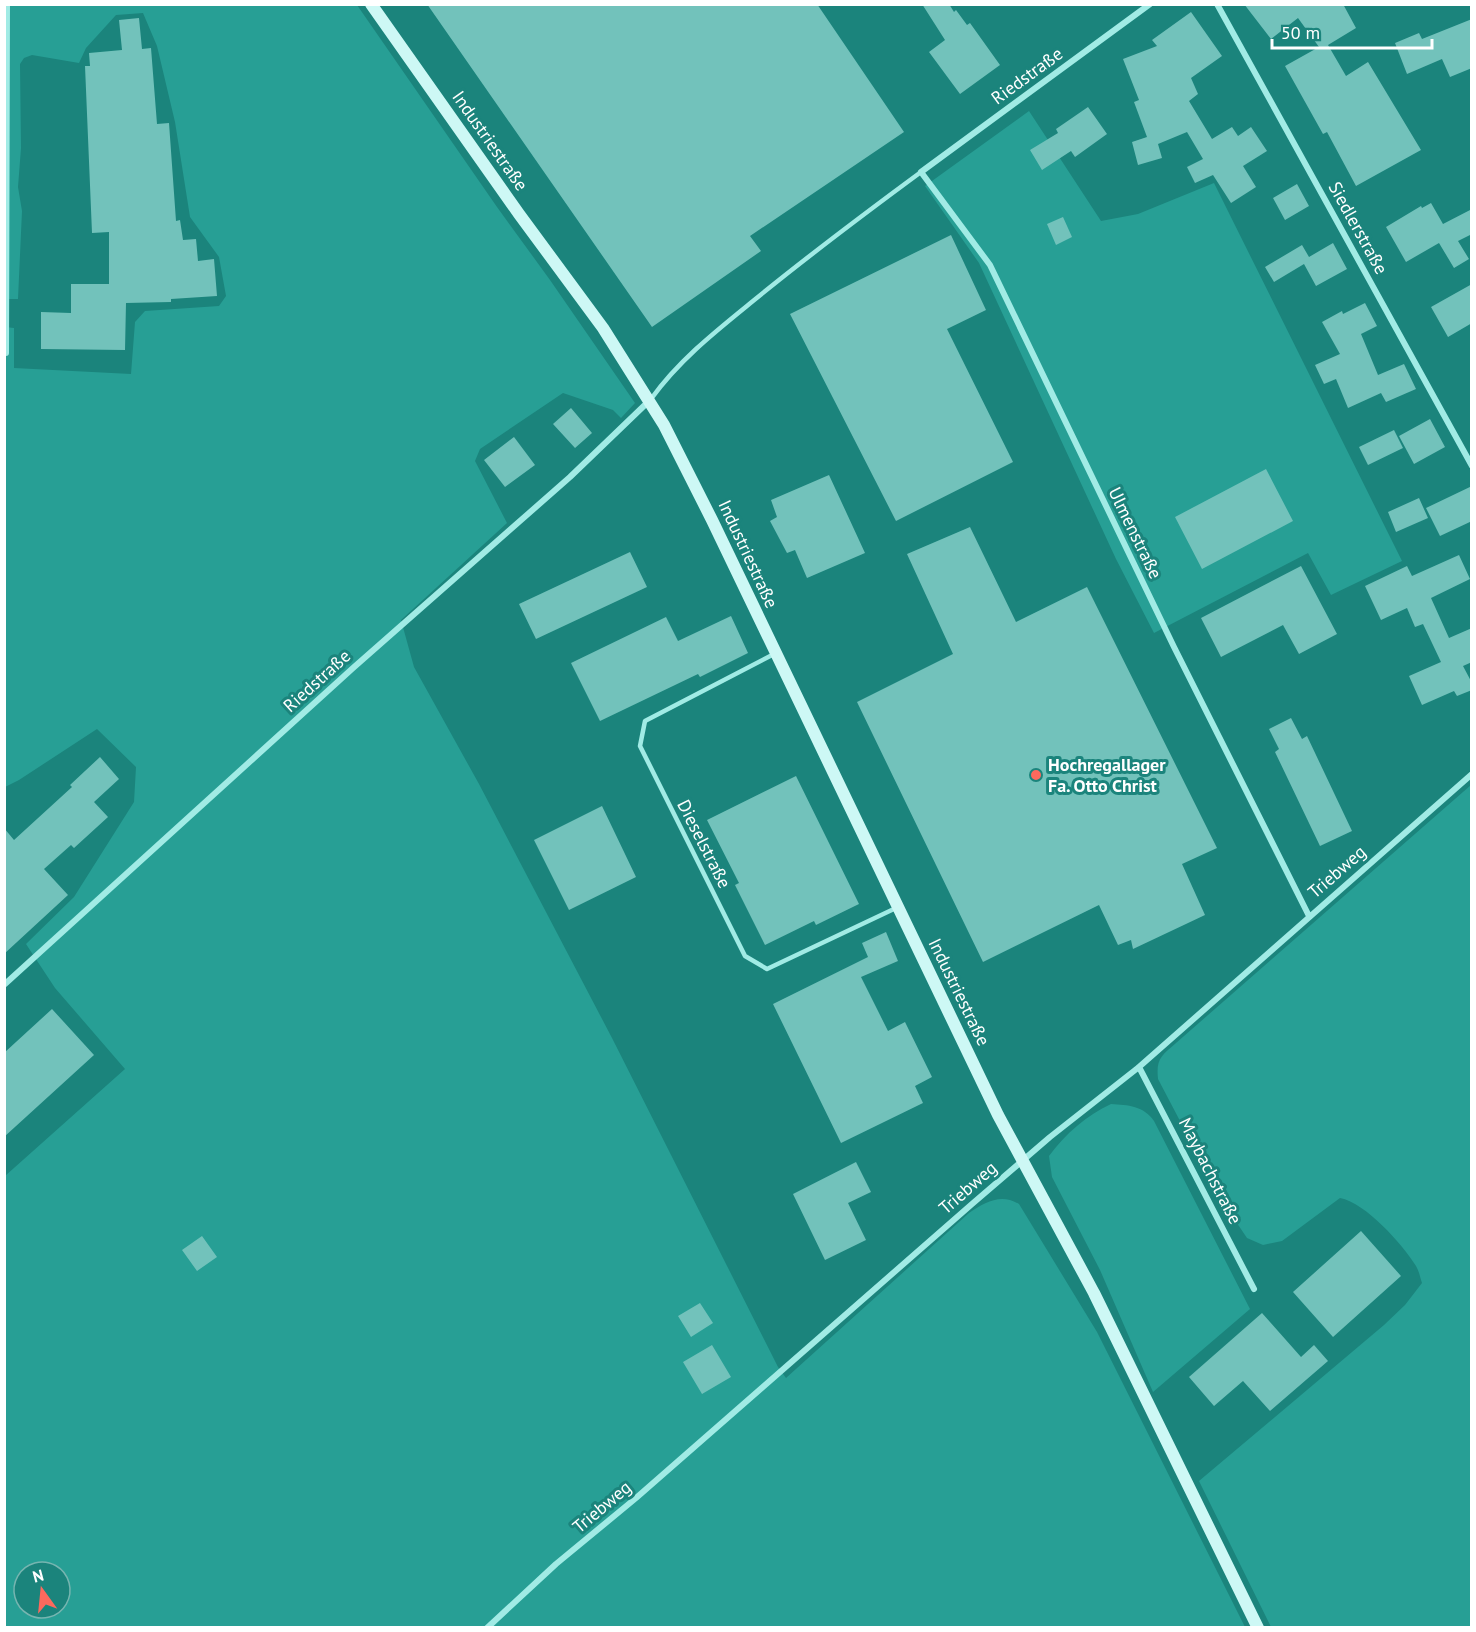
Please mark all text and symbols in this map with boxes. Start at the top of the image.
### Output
scale bar [1272,12,1432,50]
text: 50 m [1281,21,1320,44]
street label: Riedstraße [986,42,1067,109]
street label: Industriestraße [448,86,533,195]
street label: Siedlerstraße [1324,177,1393,278]
street label: Ulmenstraße [1103,483,1168,582]
street label: Industriestraße [713,496,784,612]
street label: Riedstraße [278,644,355,717]
place label: Hochregallager Fa. Otto Christ [1048,753,1166,797]
marker: Hochregallager Fa. Otto Christ [1029,768,1043,782]
street label: Dieselstraße [672,796,737,892]
street label: Triebweg [1303,840,1370,903]
street label: Industriestraße [924,934,995,1049]
street label: Maybachstraße [1174,1114,1247,1228]
street label: Triebweg [934,1156,1001,1219]
street label: Triebweg [568,1476,636,1538]
north arrow [12,1560,72,1620]
text: N [30,1564,46,1587]

